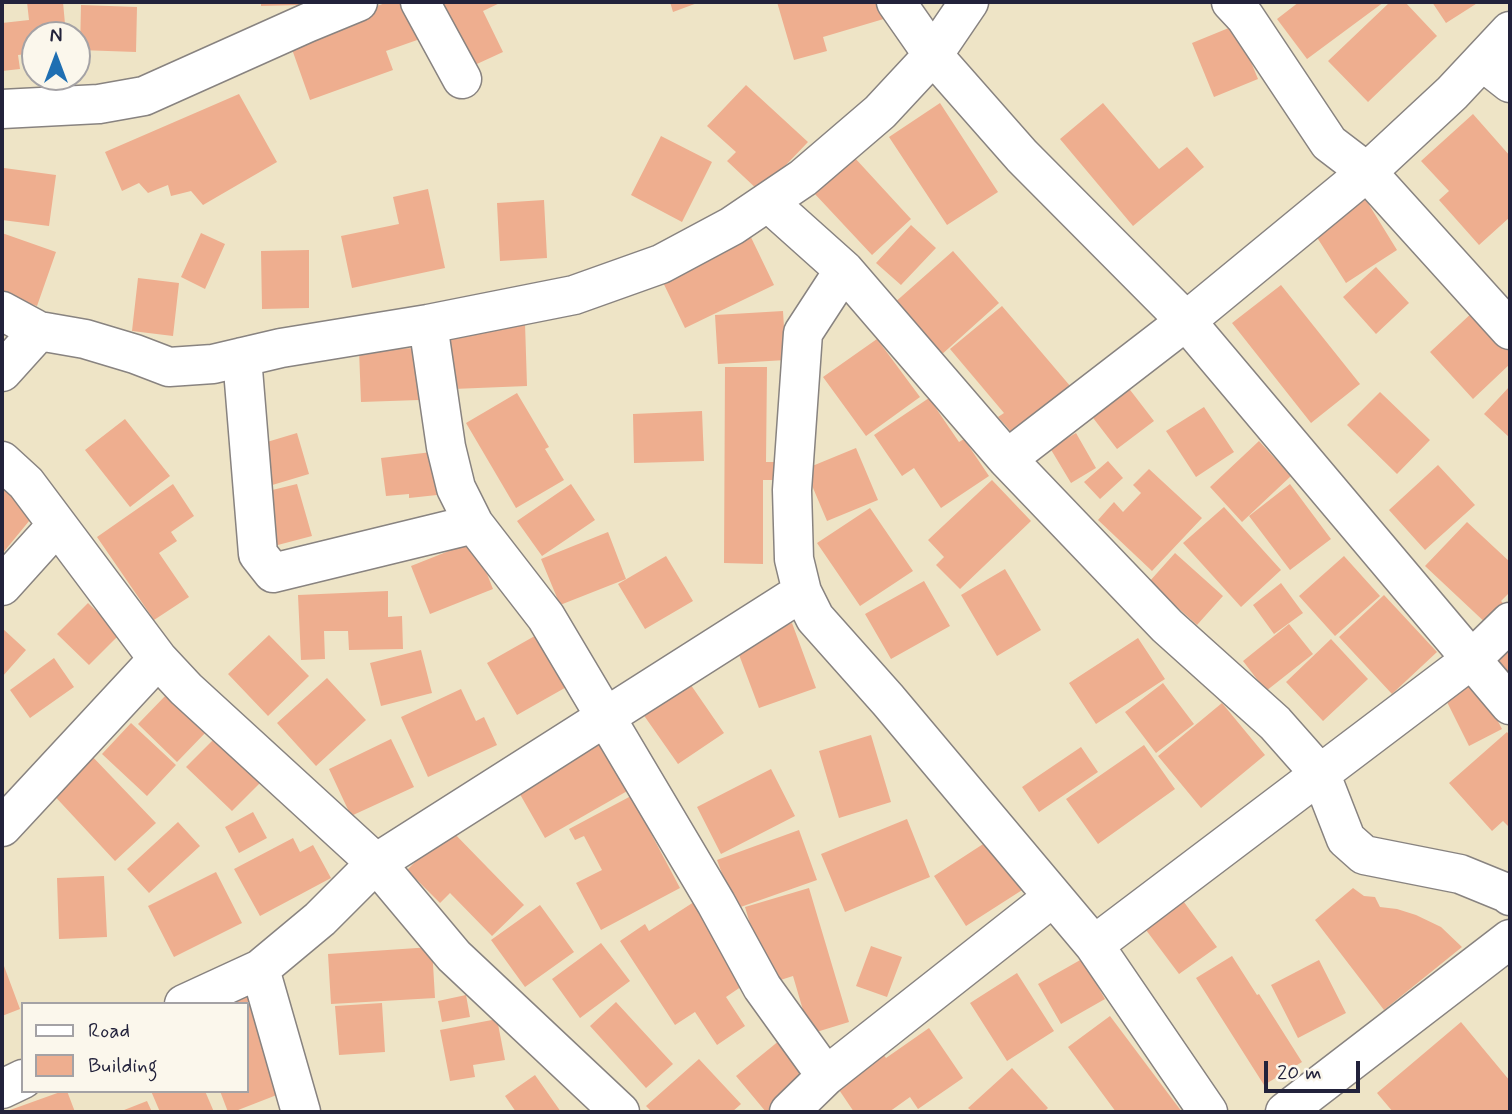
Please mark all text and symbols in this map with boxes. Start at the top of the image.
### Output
north arrow [21,21,91,91]
text: N [50,24,62,49]
legend [21,1002,248,1093]
text: Road [88,1017,130,1045]
scale bar [1267,1048,1363,1092]
text: Building [88,1052,158,1080]
text: 20 m [1277,1059,1322,1087]

